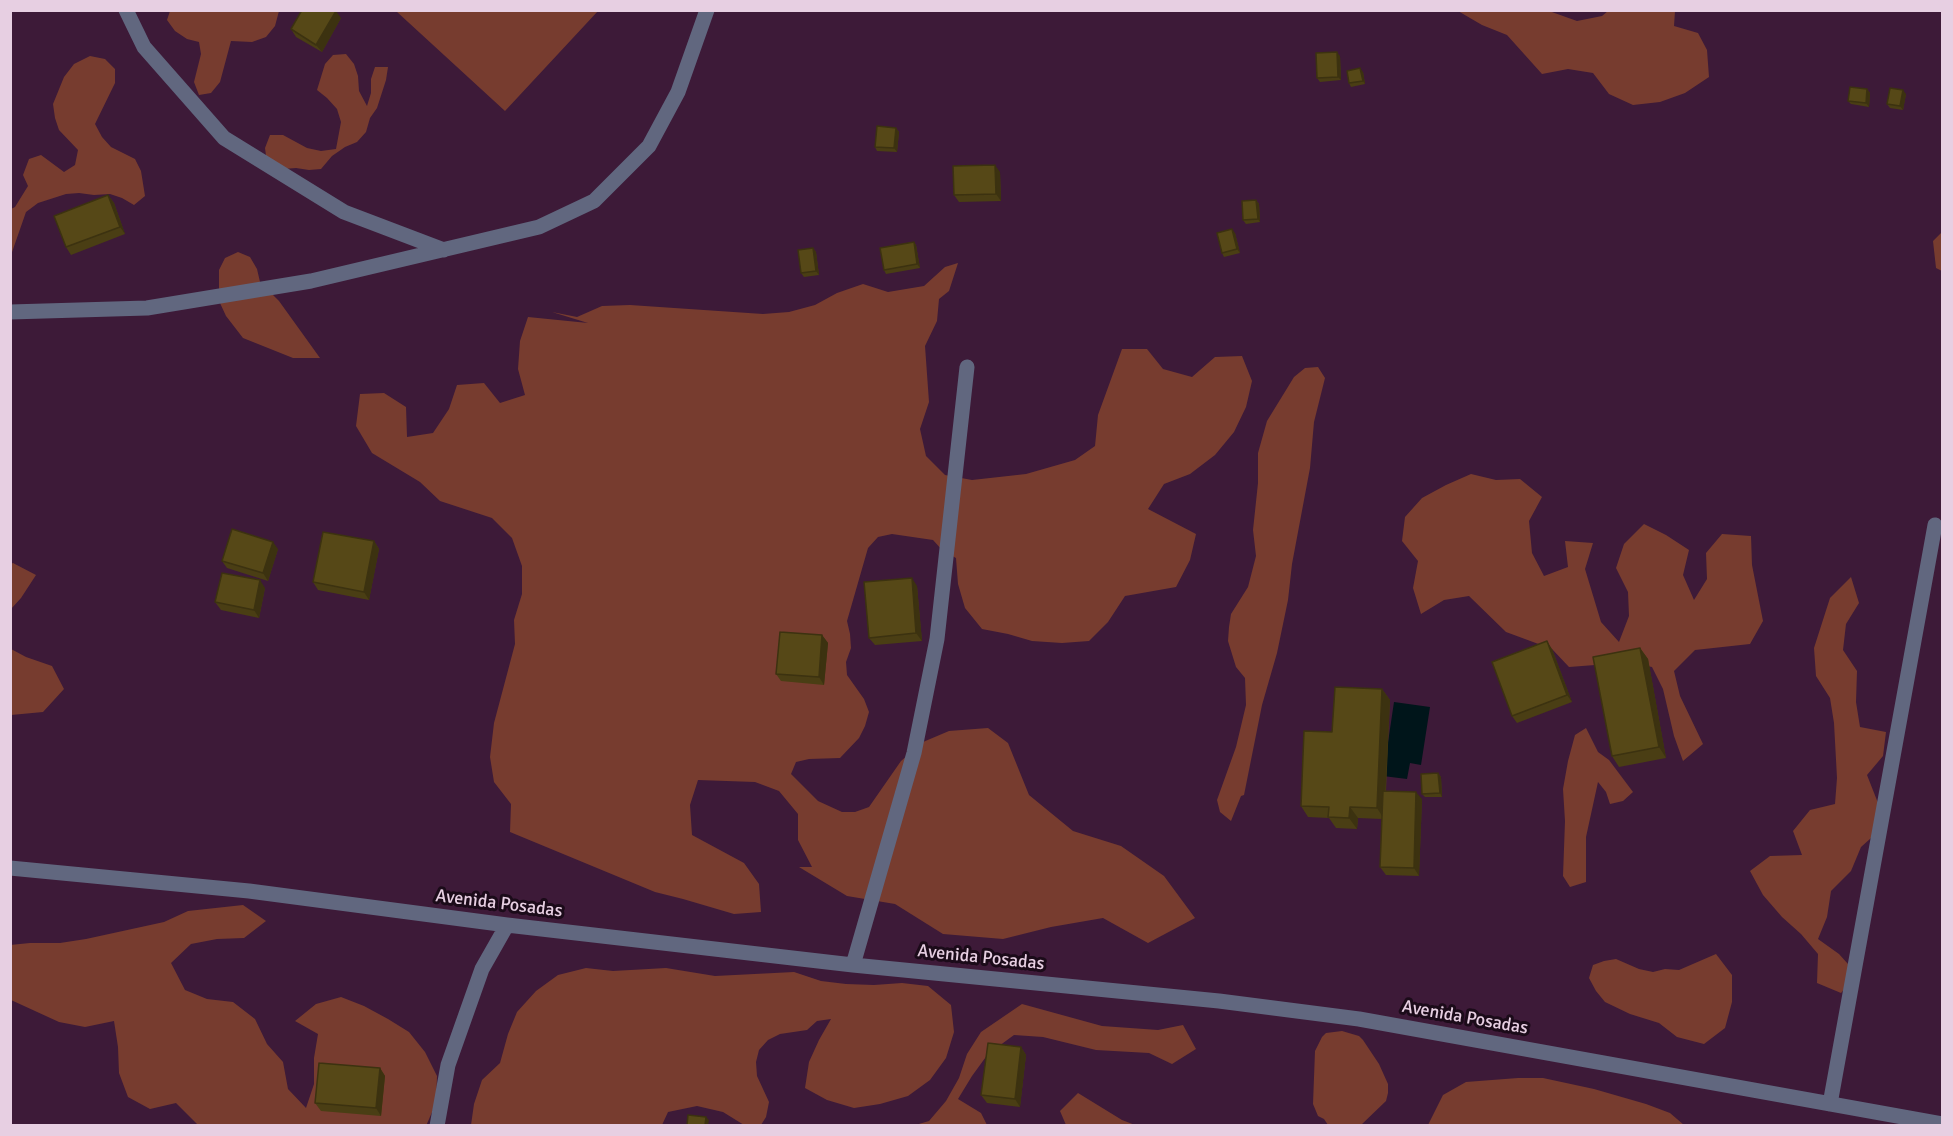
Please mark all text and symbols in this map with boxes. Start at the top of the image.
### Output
street label: Avenida Posadas [434,886,564,922]
street label: Avenida Posadas [916,941,1046,975]
street label: Avenida Posadas [1400,996,1530,1040]

